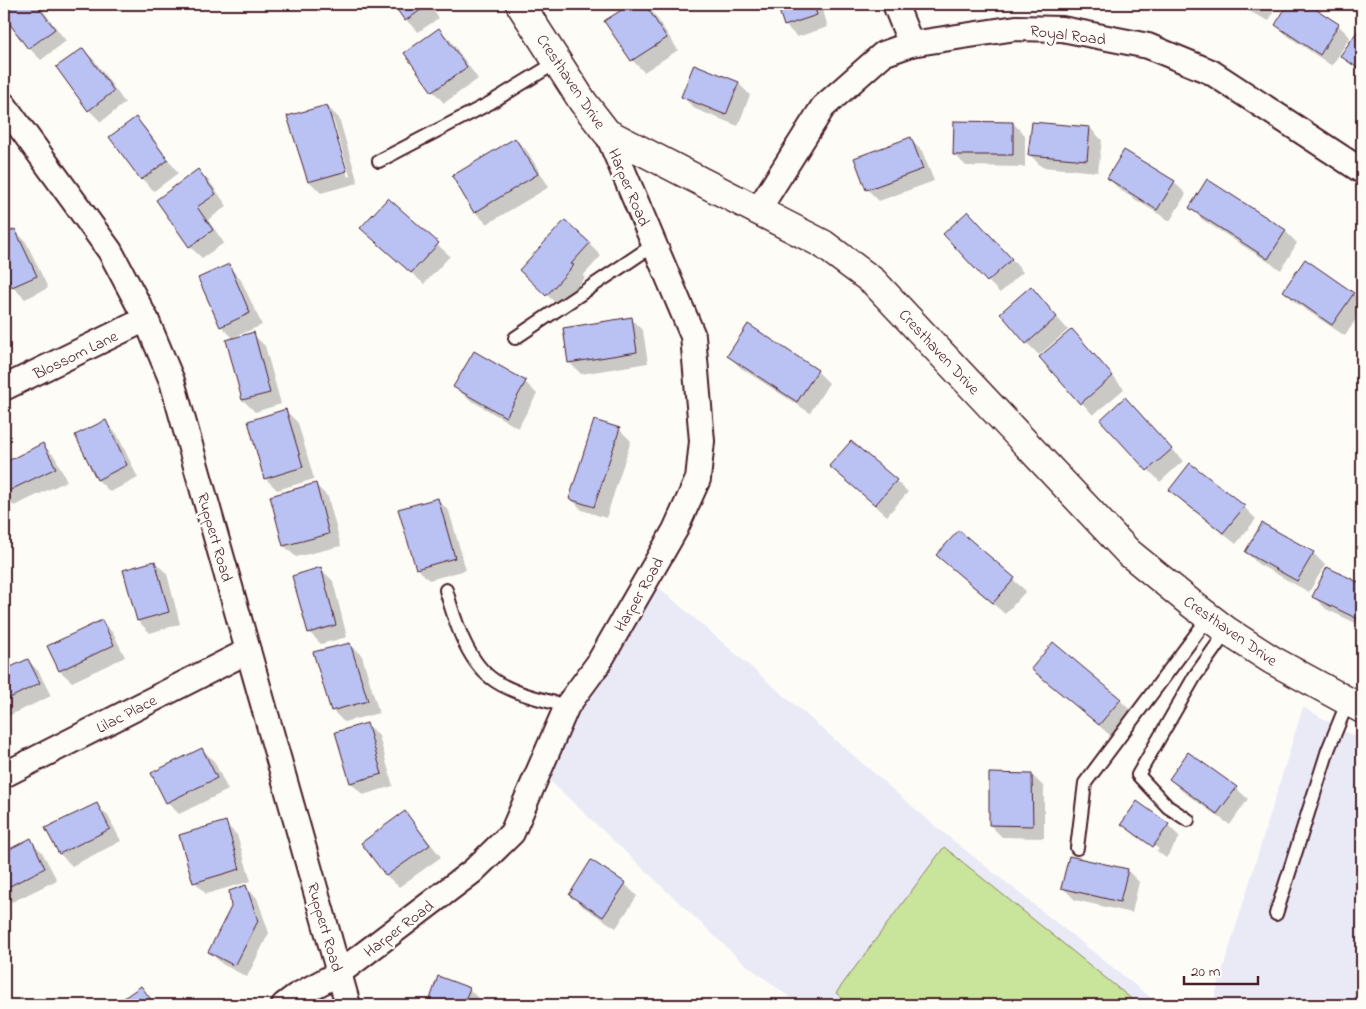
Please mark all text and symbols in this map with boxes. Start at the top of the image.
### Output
street label: Royal Road [1028,19,1107,53]
street label: Cresthaven Drive [530,30,611,135]
street label: Harper Road [601,145,655,230]
street label: Cresthaven Drive [892,304,985,401]
street label: Blossom Lane [29,325,123,387]
street label: Ruppert Road [190,490,238,585]
street label: Harper Road [609,553,671,637]
street label: Cresthaven Drive [1178,590,1282,673]
street label: Lilac Place [92,689,162,740]
street label: Ruppert Road [300,880,348,975]
street label: Harper Road [359,895,439,964]
scale bar [1184,954,1257,986]
text: 20 m [1191,961,1221,983]

